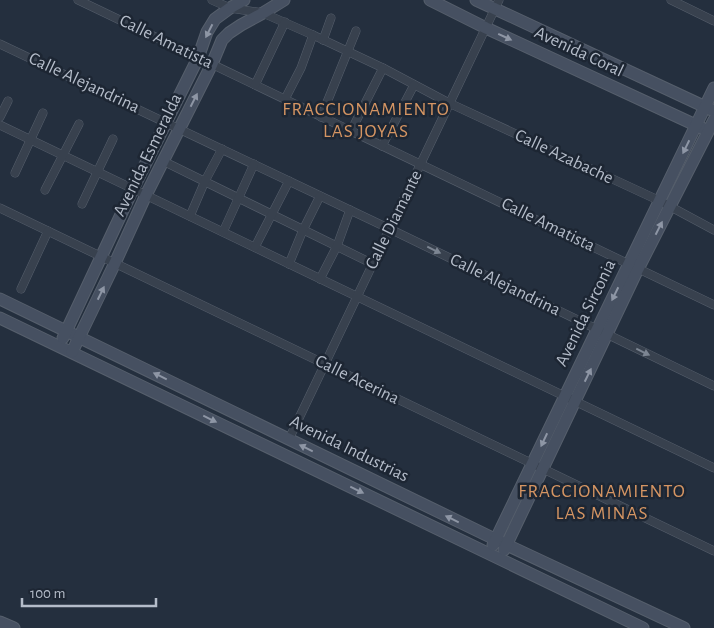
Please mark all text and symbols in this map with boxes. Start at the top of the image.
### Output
street label: Calle Amatista [116,12,216,72]
one-way arrow [205,24,213,39]
street label: Avenida Coral [532,24,626,80]
one-way arrow [498,33,512,41]
street label: Calle Alejandrina [26,49,142,117]
street label: Avenida Esmeralda [111,91,185,219]
one-way arrow [190,92,198,107]
district label: FRACCIONAMIENTO LAS JOYAS [282,100,450,141]
street label: Calle Azabache [512,126,616,188]
one-way arrow [681,140,690,155]
street label: Calle Diamante [362,168,426,272]
street label: Calle Amatista [498,195,598,255]
one-way arrow [655,221,663,236]
one-way arrow [426,246,441,255]
street label: Calle Alejandrina [447,251,563,319]
street label: Avenida Sirconia [552,257,620,369]
one-way arrow [97,286,105,300]
one-way arrow [611,287,619,301]
one-way arrow [635,348,650,357]
street label: Calle Acerina [312,352,402,408]
one-way arrow [584,367,592,382]
one-way arrow [153,372,167,380]
street label: Avenida Industrias [287,412,411,486]
one-way arrow [203,415,217,423]
one-way arrow [540,433,548,447]
one-way arrow [299,443,313,451]
district label: FRACCIONAMIENTO LAS MINAS [518,482,686,523]
one-way arrow [349,486,364,494]
one-way arrow [445,514,460,523]
scale bar [22,576,156,608]
text: 100 m [30,586,65,601]

